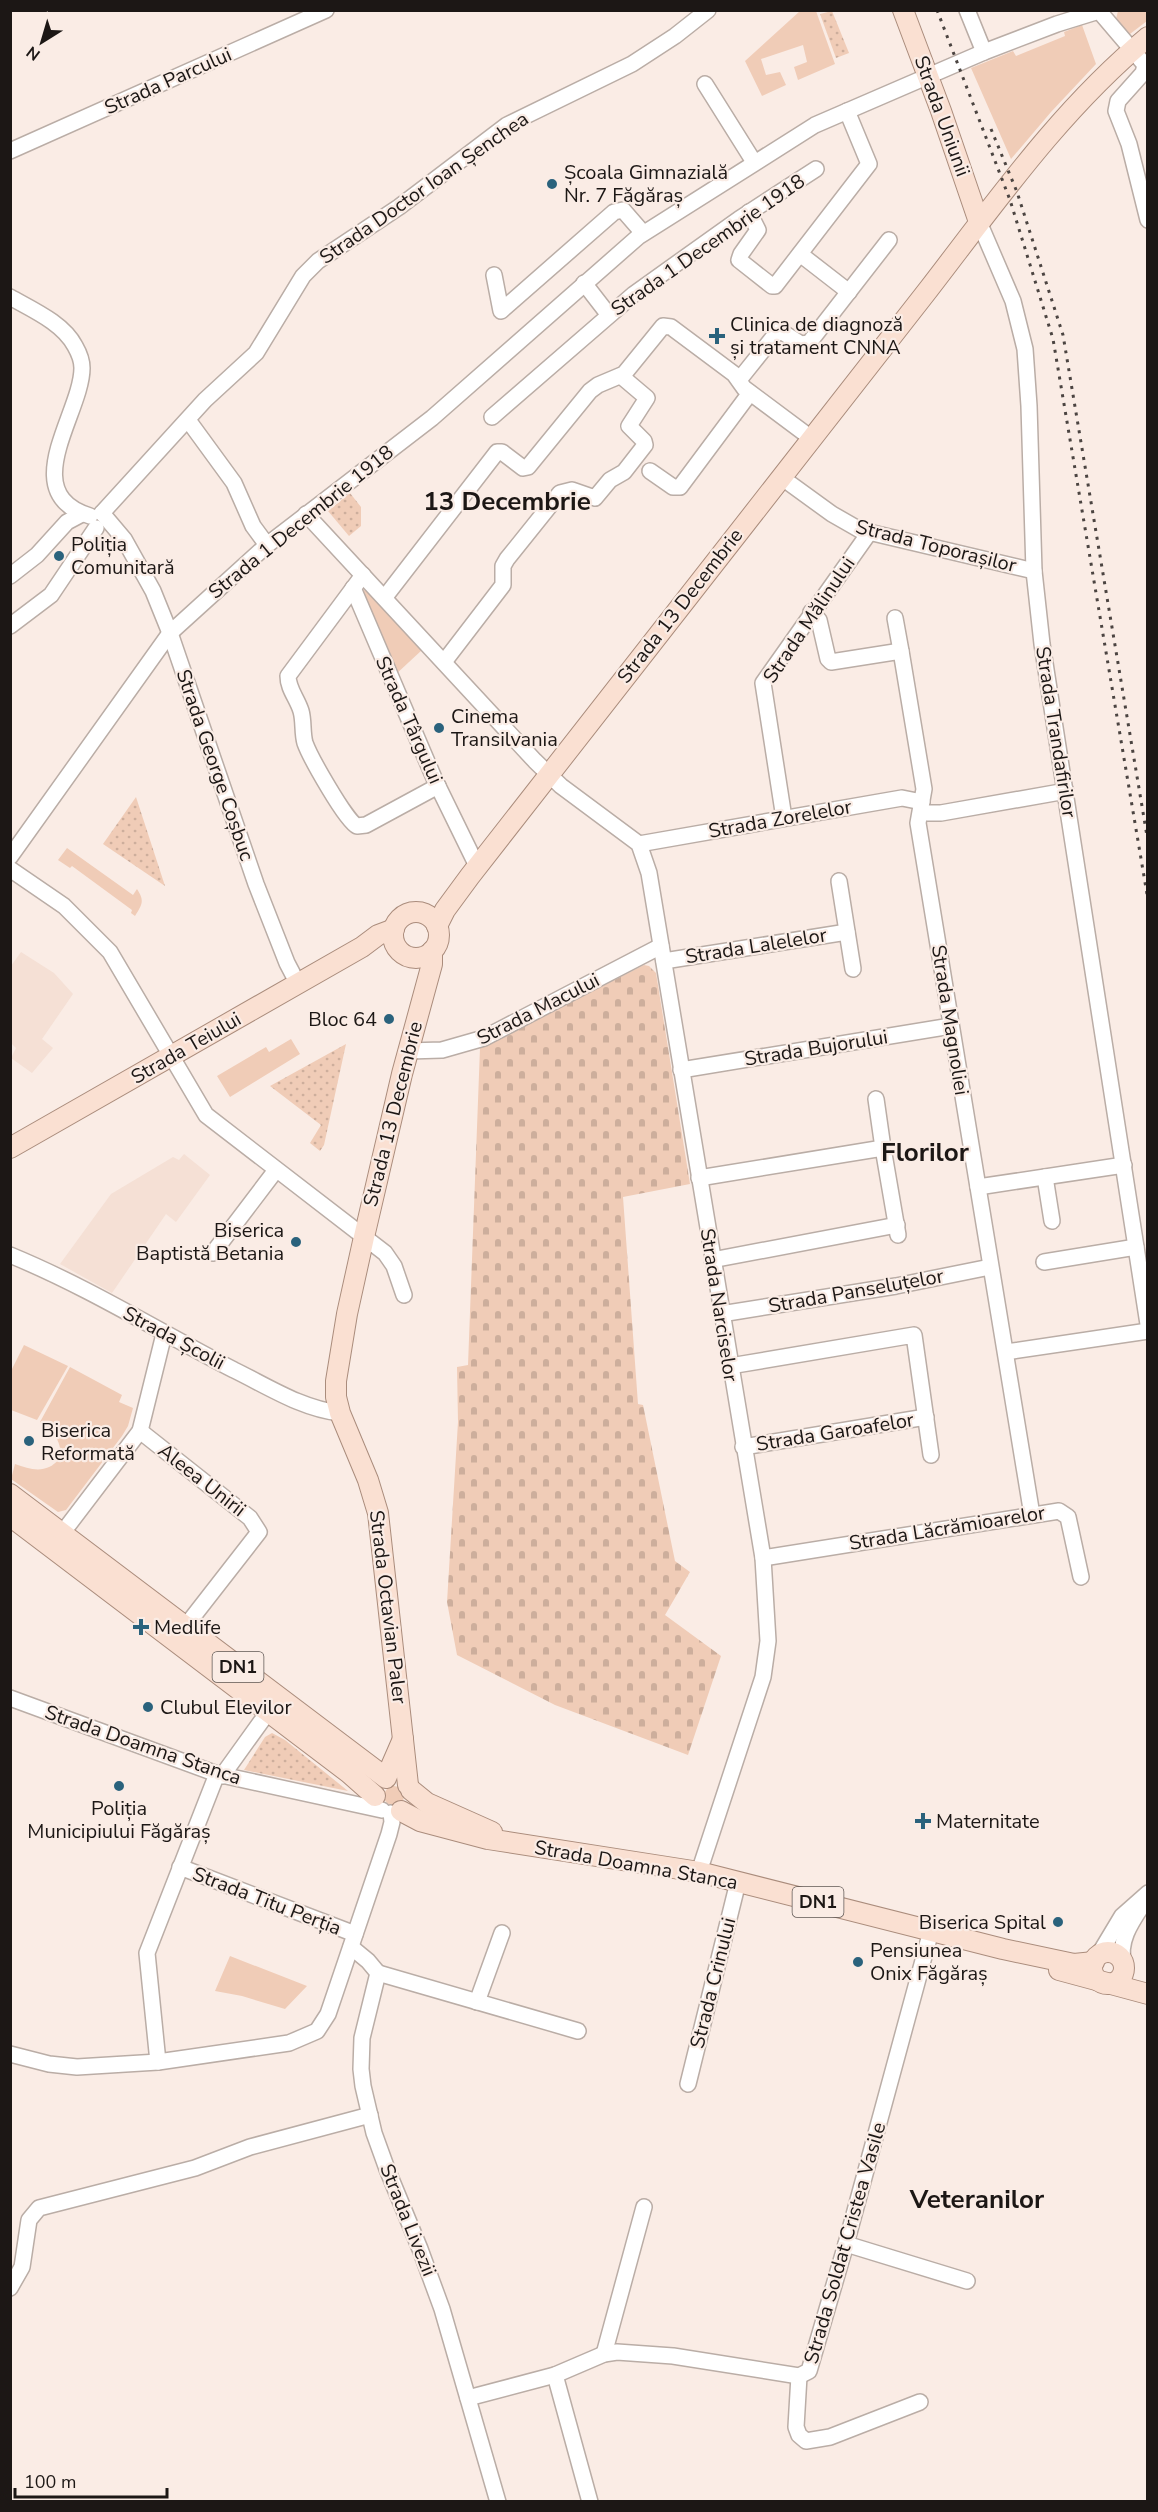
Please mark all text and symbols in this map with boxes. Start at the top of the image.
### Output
north arrow [12,12,72,72]
text: N [22,41,45,66]
street label: Strada Parcului [100,41,236,121]
street label: Strada Uniunii [908,52,976,180]
street label: Strada Doctor Ioan Șenchea [314,105,534,271]
place label: Școala Gimnazială Nr. 7 Făgăraș [564,159,728,209]
street label: Strada 1 Decembrie 1918 [606,168,810,322]
marker: Școala Gimnazială Nr. 7 Făgăraș [545,177,559,191]
place label: Clinica de diagnoză și tratament CNNA [730,311,903,361]
marker: Clinica de diagnoză și tratament CNNA [708,327,726,345]
street label: Strada 1 Decembrie 1918 [203,439,399,605]
district label: 13 Decembrie [423,484,591,519]
street label: Strada Toporașilor [853,513,1019,579]
street label: Strada 13 Decembrie [611,523,749,689]
place label: Poliția Comunitară [71,531,174,581]
marker: Poliția Comunitară [52,549,66,563]
street label: Strada Mălinului [757,552,861,688]
street label: Strada Trandafirilor [1029,644,1083,820]
street label: Strada Târgului [369,652,449,788]
street label: Strada George Coșbuc [170,666,260,864]
place label: Cinema Transilvania [451,703,558,753]
marker: Cinema Transilvania [432,721,446,735]
street label: Strada Zorelelor [706,793,854,845]
street label: Strada Lalelelor [683,921,829,971]
street label: Strada Magnoliei [925,943,975,1097]
street label: Strada Macului [472,966,604,1052]
street label: Strada Teiului [126,1006,246,1090]
place label: Bloc 64 [308,1006,377,1033]
marker: Bloc 64 [382,1012,396,1026]
street label: Strada 13 Decembrie [357,1019,429,1209]
street label: Strada Bujorului [742,1023,890,1073]
district label: Florilor [881,1135,970,1170]
place label: Biserica Baptistă Betania [136,1217,284,1267]
street label: Strada Narciselor [694,1226,744,1384]
marker: Biserica Baptistă Betania [289,1235,303,1249]
street label: Strada Panseluțelor [766,1262,946,1320]
street label: Strada Școlii [118,1300,230,1376]
street label: Strada Garoafelor [754,1406,916,1458]
place label: Biserica Reformată [41,1417,135,1467]
marker: Biserica Reformată [22,1434,36,1448]
street label: Aleea Unirii [153,1437,251,1523]
street label: Strada Lăcrămioarelor [847,1499,1047,1557]
street label: Strada Octavian Paler [363,1509,413,1705]
place label: Medlife [154,1614,221,1641]
marker: Medlife [132,1618,150,1636]
road number: DN1 [212,1652,264,1682]
place label: Clubul Elevilor [160,1694,292,1721]
street label: Strada Doamna Stanca [41,1699,245,1791]
marker: Clubul Elevilor [141,1700,155,1714]
marker: Poliția Municipiului Făgăraș [112,1779,126,1793]
place label: Poliția Municipiului Făgăraș [27,1795,211,1845]
place label: Maternitate [936,1808,1040,1835]
marker: Maternitate [914,1812,932,1830]
street label: Strada Doamna Stanca [532,1834,740,1896]
street label: Strada Titu Perția [189,1860,345,1942]
road number: DN1 [792,1887,844,1917]
place label: Biserica Spital [919,1909,1046,1936]
street label: Strada Crinului [684,1915,742,2051]
marker: Biserica Spital [1051,1915,1065,1929]
place label: Pensiunea Onix Făgăraș [870,1937,988,1987]
marker: Pensiunea Onix Făgăraș [851,1955,865,1969]
street label: Strada Soldat Cristea Vasile [798,2119,892,2367]
street label: Strada Livezii [373,2160,443,2280]
district label: Veteranilor [909,2182,1045,2217]
scale bar [15,2461,166,2499]
text: 100 m [24,2470,76,2494]

